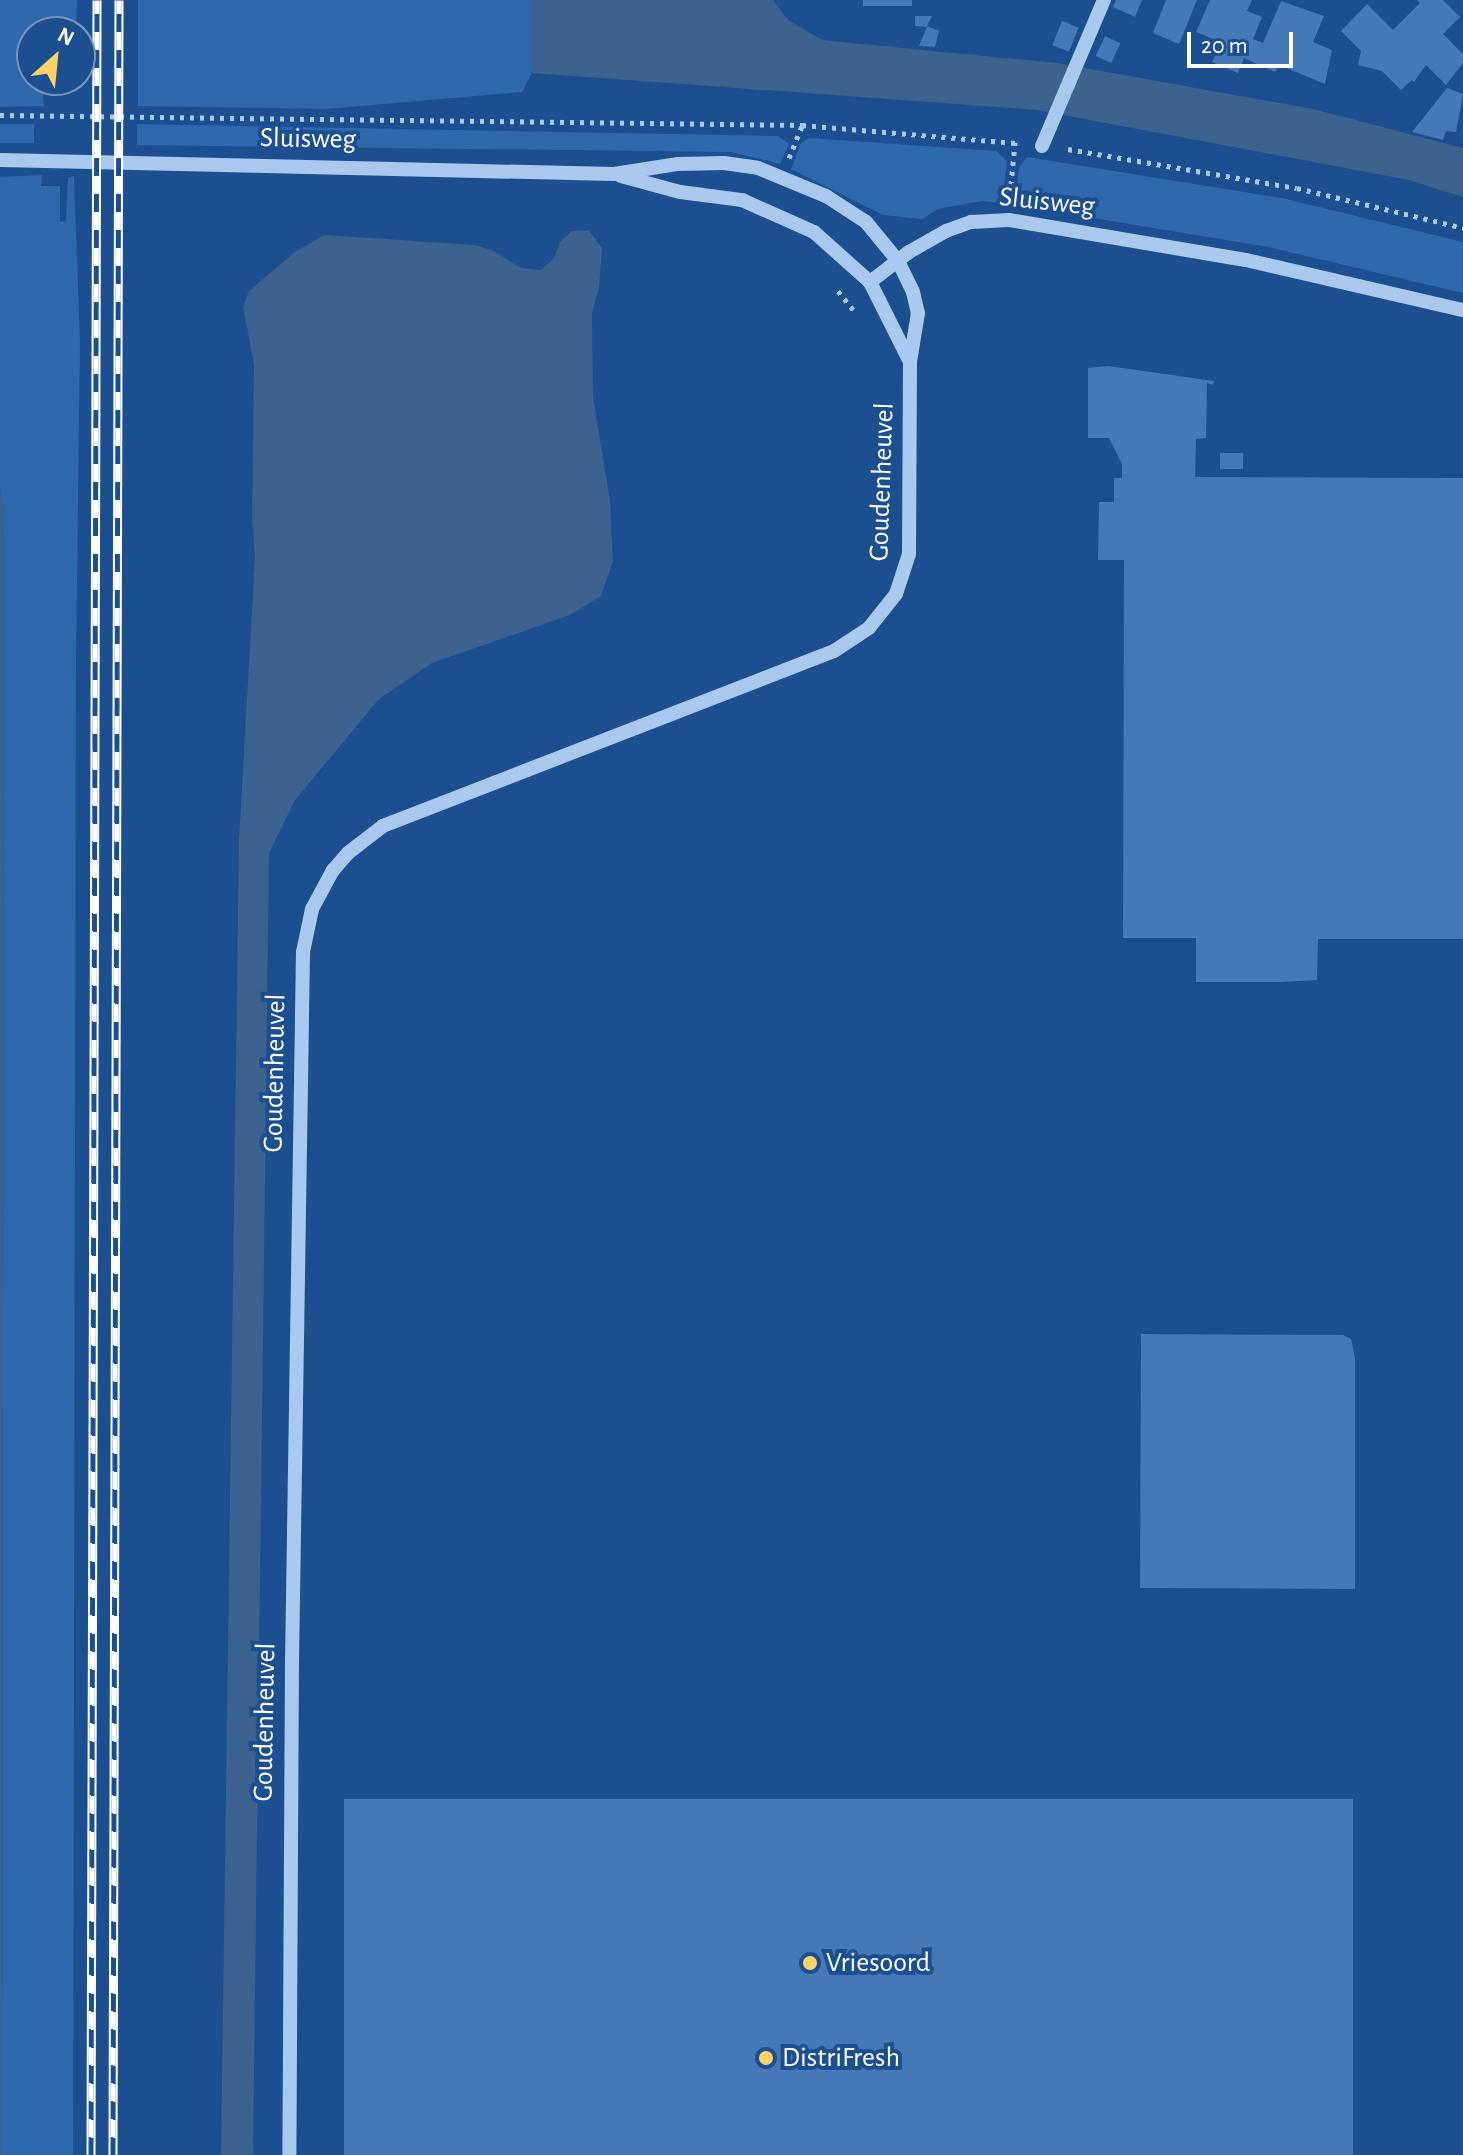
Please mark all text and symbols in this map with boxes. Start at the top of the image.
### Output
north arrow [16,16,96,96]
scale bar [1191,16,1297,66]
text: N [54,23,78,50]
text: 20 m [1201,34,1248,58]
street label: Sluisweg [260,121,356,157]
street label: Sluisweg [998,180,1096,224]
street label: Goudenheuvel [862,402,902,562]
street label: Goudenheuvel [257,993,293,1153]
street label: Goudenheuvel [247,1642,283,1802]
place label: Vriesoord [826,1946,930,1980]
marker: Vriesoord [801,1954,819,1972]
place label: DistriFresh [782,2041,900,2075]
marker: DistriFresh [757,2049,775,2067]

